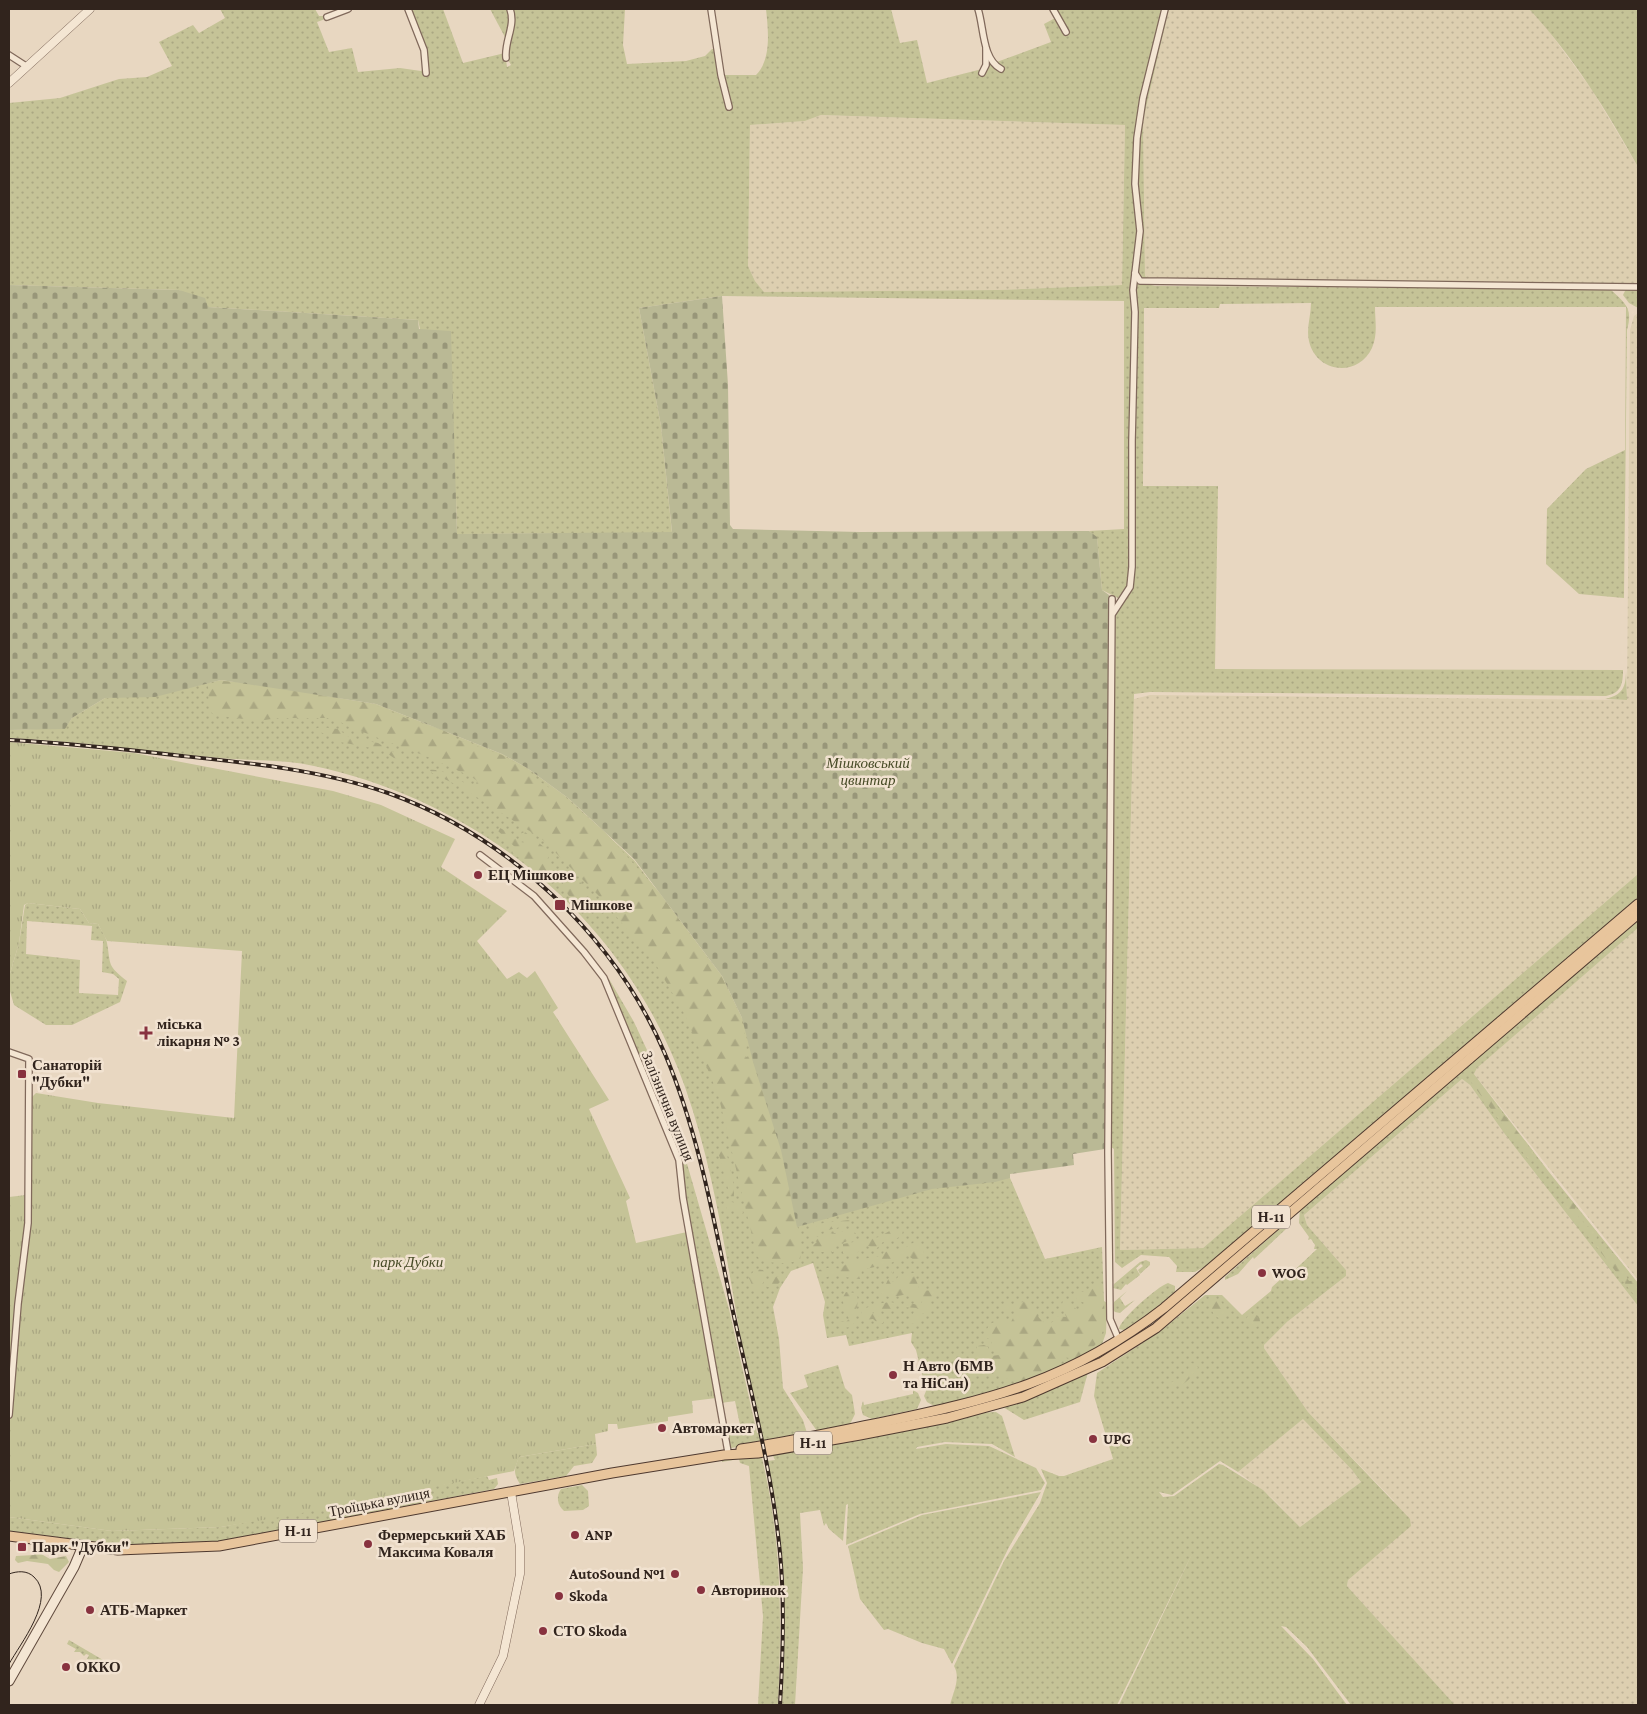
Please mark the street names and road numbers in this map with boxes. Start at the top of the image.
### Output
street label: Залізнична вулиця [639,1049,697,1163]
road number: Н-11 [1252,1206,1290,1228]
road number: Н-11 [794,1432,832,1455]
street label: Троїцька вулиця [327,1484,431,1520]
road number: Н-11 [279,1520,317,1542]

